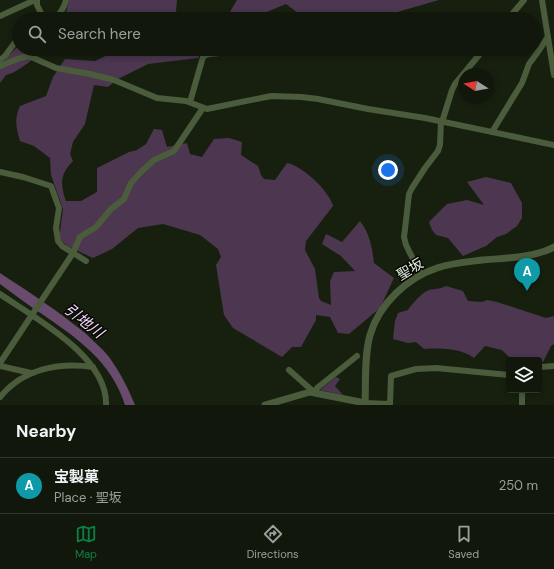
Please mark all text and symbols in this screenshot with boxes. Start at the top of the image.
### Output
search box [12,12,542,56]
icon: search [26,23,48,45]
text: Search here [58,24,141,44]
north arrow [458,68,494,104]
your location [378,160,398,180]
street label: 聖坂 [393,254,427,284]
pin: A [514,258,540,291]
water label: 引地川 [60,299,109,344]
map controls [506,357,542,393]
button: layers [506,357,542,393]
text: Nearby [16,420,76,442]
text: 宝製菓 [54,467,99,487]
text: A [24,477,34,494]
text: 250 m [499,477,538,494]
text: Place · 聖坂 [54,489,122,506]
tab: Map [75,523,97,561]
tab: Directions [247,523,299,561]
tab: Saved [448,523,479,561]

